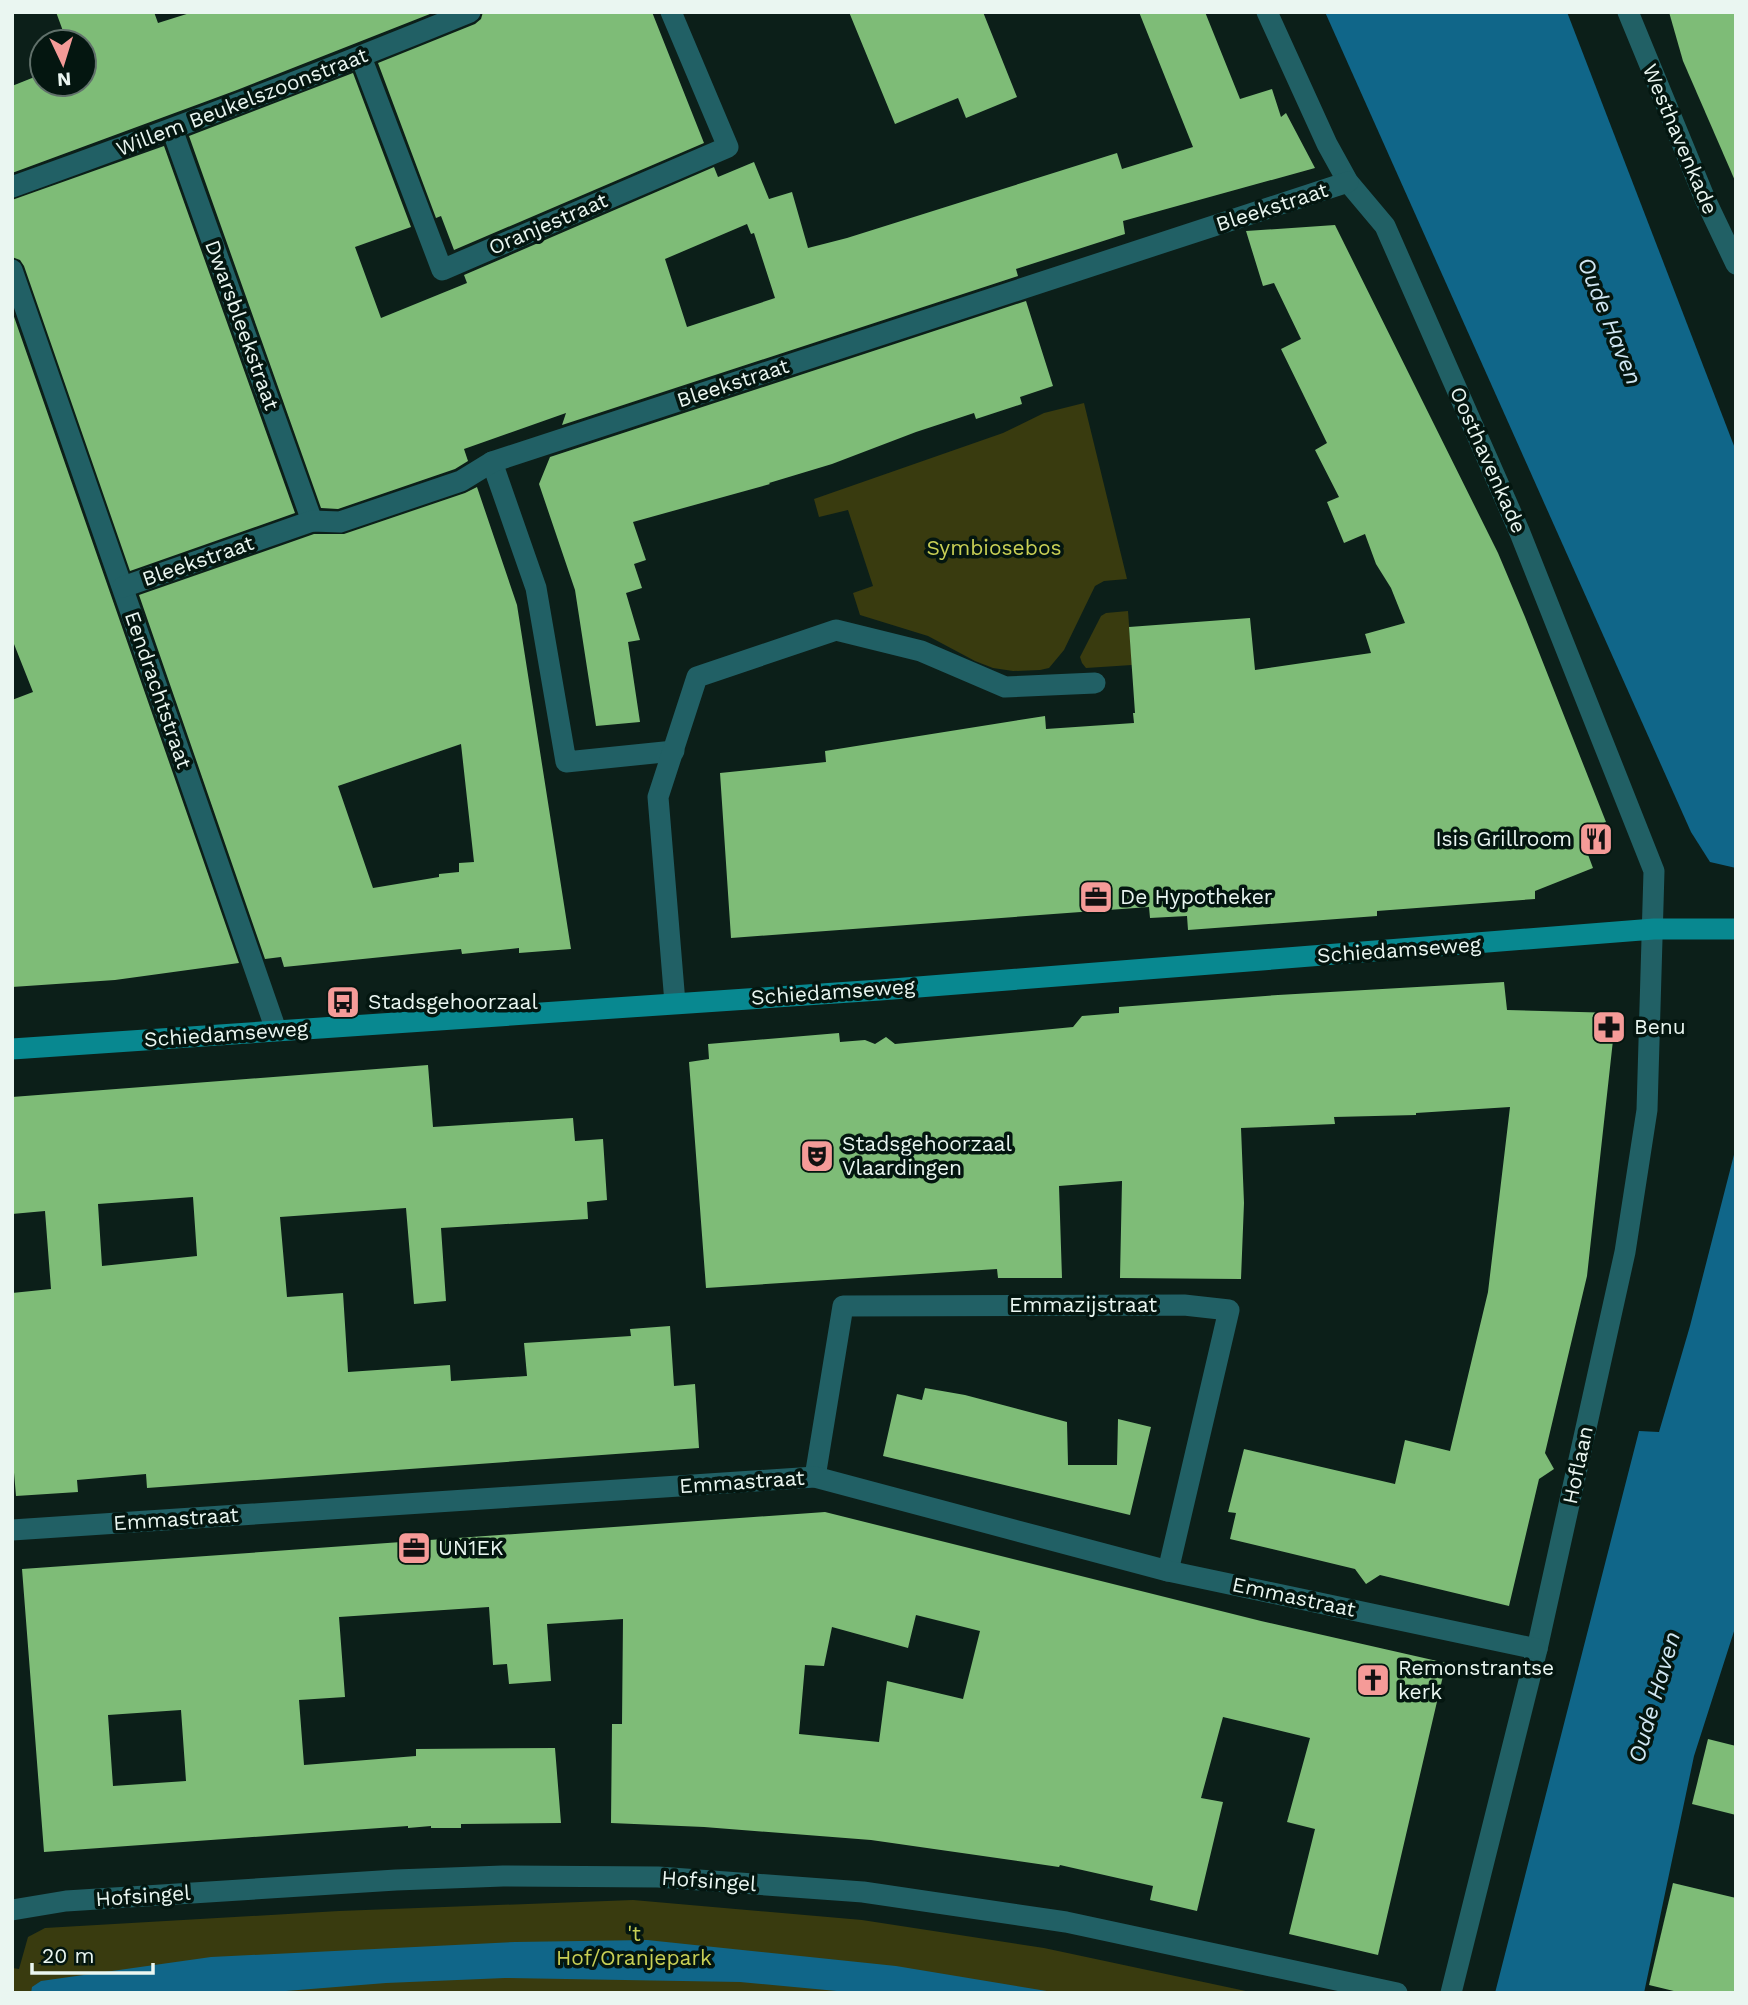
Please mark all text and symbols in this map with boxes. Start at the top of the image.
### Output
north arrow [28,28,98,98]
street label: Willem Beukelszoonstraat [113,42,371,161]
street label: Westhavenkade [1638,60,1723,218]
text: N [56,67,72,91]
street label: Bleekstraat [1213,177,1331,236]
street label: Oranjestraat [485,187,611,260]
street label: Dwarsbleekstraat [200,236,285,413]
water label: Oude Haven [1572,253,1647,389]
street label: Bleekstraat [674,353,792,412]
street label: Oosthavenkade [1445,383,1532,537]
street label: Bleekstraat [139,530,257,591]
park label: Symbiosebos [926,535,1062,560]
street label: Eendrachtstraat [120,608,197,772]
restaurant icon: Isis Grillroom [1577,820,1615,858]
place label: Isis Grillroom [1435,826,1572,851]
office icon: De Hypotheker [1077,878,1115,916]
place label: De Hypotheker [1120,884,1273,909]
street label: Schiedamseweg [1316,931,1483,968]
street label: Schiedamseweg [750,973,917,1010]
bus stop icon: Stadsgehoorzaal [324,983,362,1021]
place label: Stadsgehoorzaal [368,989,538,1014]
pharmacy icon: Benu [1590,1008,1628,1046]
place label: Benu [1634,1014,1686,1039]
street label: Schiedamseweg [143,1015,310,1052]
place label: Stadsgehoorzaal Vlaardingen [842,1131,1012,1180]
theatre icon: Stadsgehoorzaal Vlaardingen [798,1137,836,1175]
street label: Emmazijstraat [1009,1292,1157,1317]
street label: Hoflaan [1557,1424,1598,1506]
street label: Emmastraat [678,1465,806,1498]
street label: Emmastraat [112,1502,240,1535]
office icon: UN1EK [395,1529,433,1567]
place label: UN1EK [438,1535,504,1560]
street label: Emmastraat [1230,1571,1358,1622]
water label: Oude Haven [1623,1628,1686,1766]
place label: Remonstrantse kerk [1398,1655,1554,1704]
church icon: Remonstrantse kerk [1354,1661,1392,1699]
street label: Hofsingel [661,1865,758,1896]
street label: Hofsingel [95,1880,192,1911]
park label: 't Hof/Oranjepark [556,1921,712,1970]
scale bar [32,1932,152,1976]
text: 20 m [42,1943,94,1968]

